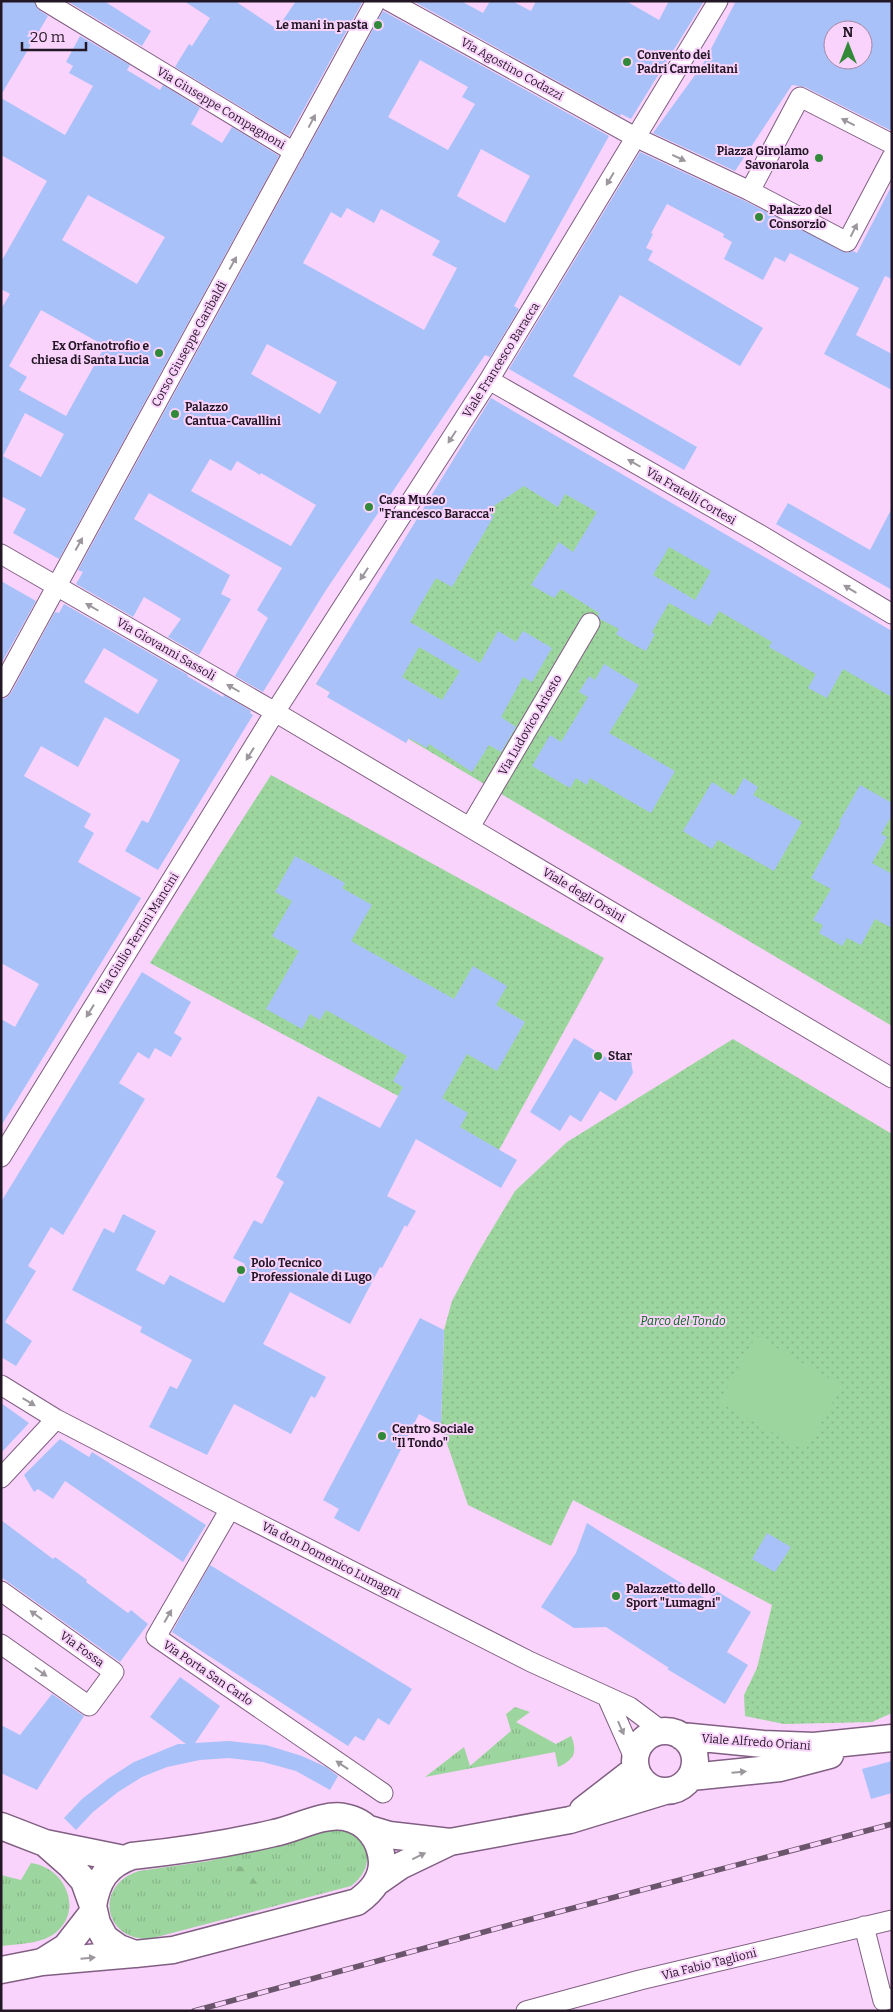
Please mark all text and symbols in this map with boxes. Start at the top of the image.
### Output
place label: Le mani in pasta [276,18,368,32]
marker: Le mani in pasta [372,19,384,31]
scale bar [22,20,86,52]
north arrow [823,20,873,70]
text: N [843,24,854,41]
text: 20 m [30,28,66,46]
street label: Via Agostino Codazzi [458,35,566,103]
place label: Convento dei Padri Carmelitani [637,48,738,76]
marker: Convento dei Padri Carmelitani [621,56,633,68]
street label: Via Giuseppe Compagnoni [154,64,288,152]
one-way arrow [307,114,316,127]
one-way arrow [841,118,856,126]
place label: Piazza Girolamo Savonarola [717,144,809,172]
marker: Piazza Girolamo Savonarola [813,152,825,164]
one-way arrow [672,154,686,162]
one-way arrow [605,173,614,186]
place label: Palazzo del Consorzio [769,203,832,231]
marker: Palazzo del Consorzio [753,211,765,223]
one-way arrow [850,222,858,237]
one-way arrow [229,257,238,270]
street label: Corso Giuseppe Garibaldi [149,278,230,409]
street label: Viale Francesco Baracca [460,299,542,420]
place label: Ex Orfanotrofio e chiesa di Santa Lucia [31,339,149,367]
marker: Ex Orfanotrofio e chiesa di Santa Lucia [153,347,165,359]
place label: Palazzo Cantua-Cavallini [185,400,281,428]
marker: Palazzo Cantua-Cavallini [169,408,181,420]
one-way arrow [448,431,457,444]
one-way arrow [627,459,642,467]
street label: Via Fratelli Cortesi [644,465,739,528]
place label: Casa Museo "Francesco Baracca" [379,493,494,521]
marker: Casa Museo "Francesco Baracca" [363,501,375,513]
one-way arrow [75,537,84,550]
one-way arrow [360,567,369,581]
one-way arrow [843,585,856,594]
one-way arrow [85,603,99,612]
street label: Via Giovanni Sassoli [114,615,218,683]
street label: Via Ludovico Ariosto [496,672,565,778]
one-way arrow [225,684,240,692]
one-way arrow [245,747,254,760]
street label: Viale degli Orsini [540,865,628,925]
street label: Via Giulio Ferrini Mancini [94,870,182,998]
one-way arrow [86,1005,95,1018]
place label: Star [608,1049,632,1063]
marker: Star [592,1050,604,1062]
place label: Polo Tecnico Professionale di Lugo [251,1256,372,1284]
marker: Polo Tecnico Professionale di Lugo [235,1264,247,1276]
park label: Parco del Tondo [640,1314,726,1328]
one-way arrow [22,1398,35,1407]
place label: Centro Sociale "Il Tondo" [392,1422,474,1450]
marker: Centro Sociale "Il Tondo" [376,1430,388,1442]
street label: Via don Domenico Lumagni [259,1519,403,1601]
place label: Palazzetto dello Sport "Lumagni" [626,1582,721,1610]
marker: Palazzetto dello Sport "Lumagni" [610,1590,622,1602]
one-way arrow [29,1610,42,1620]
one-way arrow [163,1610,172,1623]
street label: Via Fossa [57,1628,107,1670]
street label: Via Porta San Carlo [160,1638,256,1708]
one-way arrow [34,1667,48,1677]
one-way arrow [617,1721,625,1735]
street label: Viale Alfredo Oriani [701,1731,811,1753]
one-way arrow [335,1760,349,1770]
one-way arrow [732,1768,748,1776]
one-way arrow [412,1852,426,1860]
street label: Via Fabio Taglioni [660,1945,758,1983]
one-way arrow [81,1954,97,1962]

